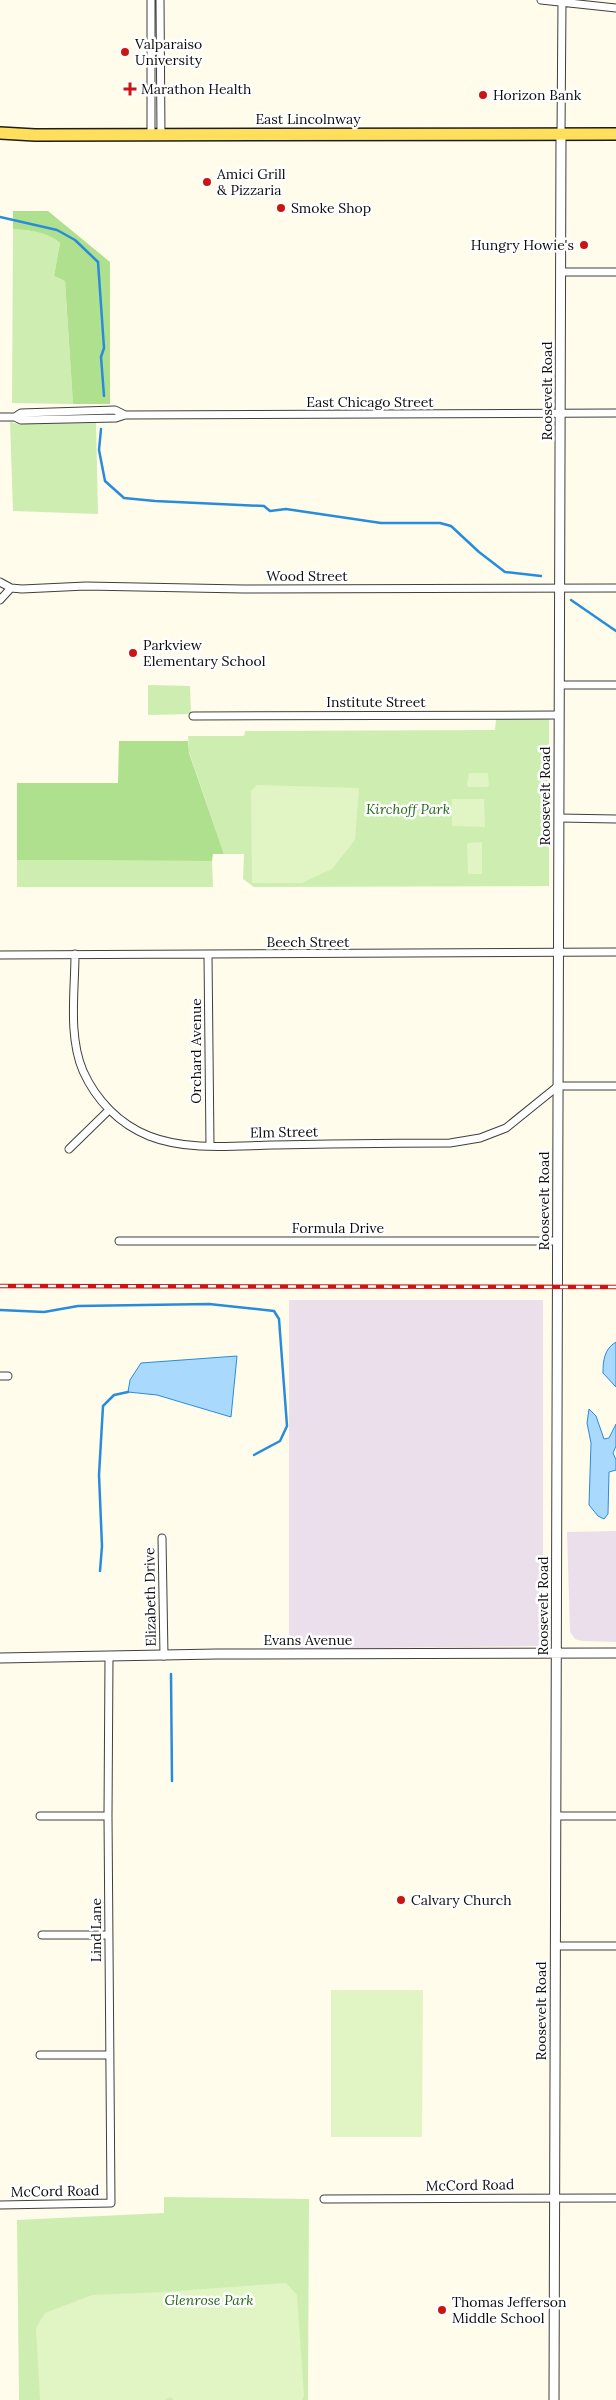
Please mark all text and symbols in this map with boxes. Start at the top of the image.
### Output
place label: Valparaiso University [134,35,203,69]
marker: Valparaiso University [119,46,131,58]
place label: Marathon Health [141,80,251,98]
marker: Marathon Health [123,82,137,96]
place label: Horizon Bank [493,86,582,104]
marker: Horizon Bank [477,89,489,101]
street label: East Lincolnway [255,110,361,128]
place label: Amici Grill & Pizzaria [216,165,286,199]
marker: Amici Grill & Pizzaria [201,176,213,188]
place label: Smoke Shop [291,199,371,217]
marker: Smoke Shop [275,202,287,214]
place label: Hungry Howie's [471,236,574,254]
marker: Hungry Howie's [578,239,590,251]
street label: Roosevelt Road [538,341,556,441]
street label: East Chicago Street [306,393,434,411]
street label: Wood Street [266,567,348,585]
place label: Parkview Elementary School [143,636,266,670]
marker: Parkview Elementary School [127,647,139,659]
street label: Institute Street [326,693,426,711]
street label: Roosevelt Road [536,746,554,846]
park label: Kirchoff Park [366,800,450,818]
street label: Beech Street [267,933,350,951]
street label: Orchard Avenue [187,998,205,1104]
street label: Elm Street [250,1122,319,1142]
street label: Roosevelt Road [535,1151,553,1251]
street label: Formula Drive [292,1219,385,1237]
street label: Elizabeth Drive [140,1547,160,1647]
street label: Roosevelt Road [534,1556,552,1656]
street label: Evans Avenue [264,1631,353,1649]
place label: Calvary Church [411,1891,512,1909]
marker: Calvary Church [395,1894,407,1906]
street label: Lind Lane [87,1897,105,1962]
street label: Roosevelt Road [532,1961,550,2061]
street label: McCord Road [426,2175,514,2195]
street label: McCord Road [11,2181,99,2201]
park label: Glenrose Park [164,2291,254,2309]
place label: Thomas Jefferson Middle School [452,2293,567,2327]
marker: Thomas Jefferson Middle School [436,2304,448,2316]

